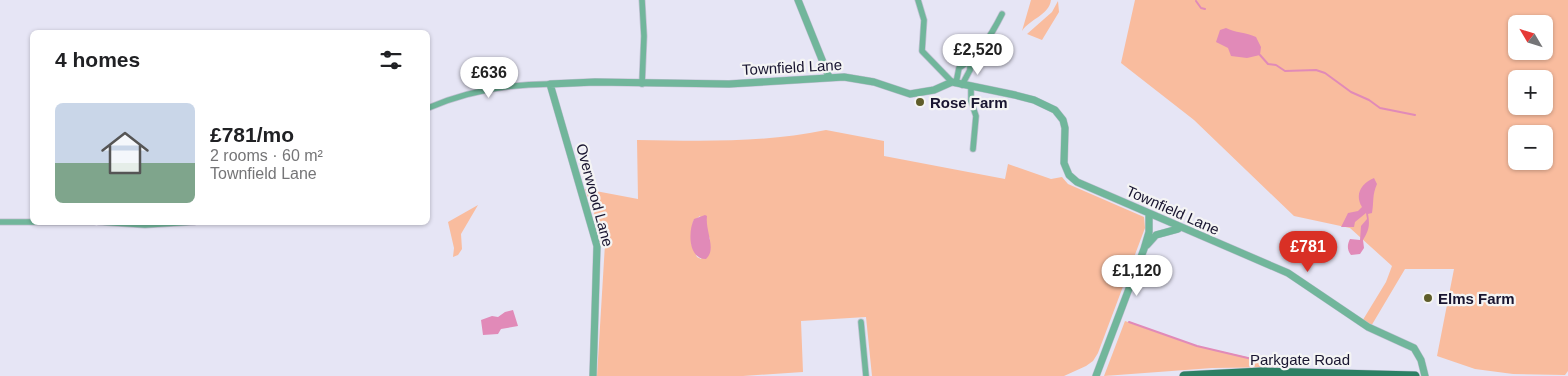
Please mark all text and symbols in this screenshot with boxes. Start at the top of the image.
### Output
north arrow [1508,15,1552,60]
map controls [1508,15,1553,170]
pin: £2,520 [937,34,1019,76]
text: £2,520 [954,41,1002,58]
icon: filters [377,46,405,74]
text: 4 homes [55,48,140,71]
pin: £636 [459,56,519,99]
street label: Townfield Lane [742,56,842,78]
text: £636 [471,64,507,81]
button: + [1508,70,1553,115]
place label: Rose Farm [930,94,1008,111]
marker: Rose Farm [914,96,926,108]
icon: home [95,123,155,183]
text: £781/mo [210,123,294,146]
button: − [1508,125,1553,170]
street label: Overwood Lane [573,142,617,248]
text: 2 rooms · 60 m² [210,147,323,164]
text: Townfield Lane [210,165,317,182]
street label: Townfield Lane [1124,182,1222,238]
pin: £781 [1278,230,1338,273]
text: £781 [1290,238,1326,255]
pin: £1,120 [1096,254,1178,297]
text: £1,120 [1113,262,1161,279]
place label: Elms Farm [1438,290,1515,307]
marker: Elms Farm [1422,292,1434,304]
street label: Parkgate Road [1250,351,1350,368]

